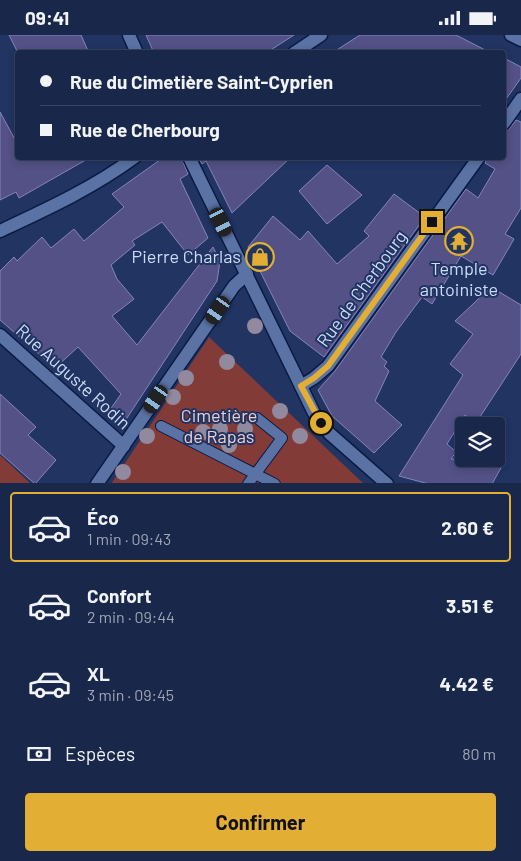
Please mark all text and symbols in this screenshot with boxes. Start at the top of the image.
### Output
text: 09:41 [25,6,69,29]
text: Rue du Cimetière Saint-Cyprien [70,70,333,93]
text: Rue de Cherbourg [70,118,220,141]
car [207,205,234,239]
route end [421,211,443,233]
street label: Rue de Cherbourg [312,226,411,351]
temple icon: Temple antoiniste [444,226,474,256]
shop icon: Pierre Charlas [245,242,275,272]
place label: Pierre Charlas [132,245,241,267]
place label: Temple antoiniste [420,257,498,300]
car [203,293,232,327]
street label: Rue Auguste Rodin [12,319,136,434]
car [141,382,170,416]
park label: Cimetière de Rapas [181,404,257,447]
route start [310,412,332,434]
map controls [455,417,505,467]
button: layers [455,417,505,467]
icon: car [27,505,72,550]
text: Éco [87,506,119,529]
text: 2.60 € [441,516,494,539]
text: 1 min · 09:43 [87,529,171,548]
icon: car [27,583,72,628]
text: Confort [87,584,151,607]
text: 3.51 € [446,594,494,617]
text: 2 min · 09:44 [87,607,175,626]
icon: car [27,661,72,706]
text: XL [87,662,110,685]
text: 4.42 € [439,672,494,695]
text: 3 min · 09:45 [87,685,174,704]
icon: cash [25,740,53,768]
text: Espèces [65,742,135,765]
text: 80 m [462,744,496,763]
button: Confirmer [25,793,496,851]

